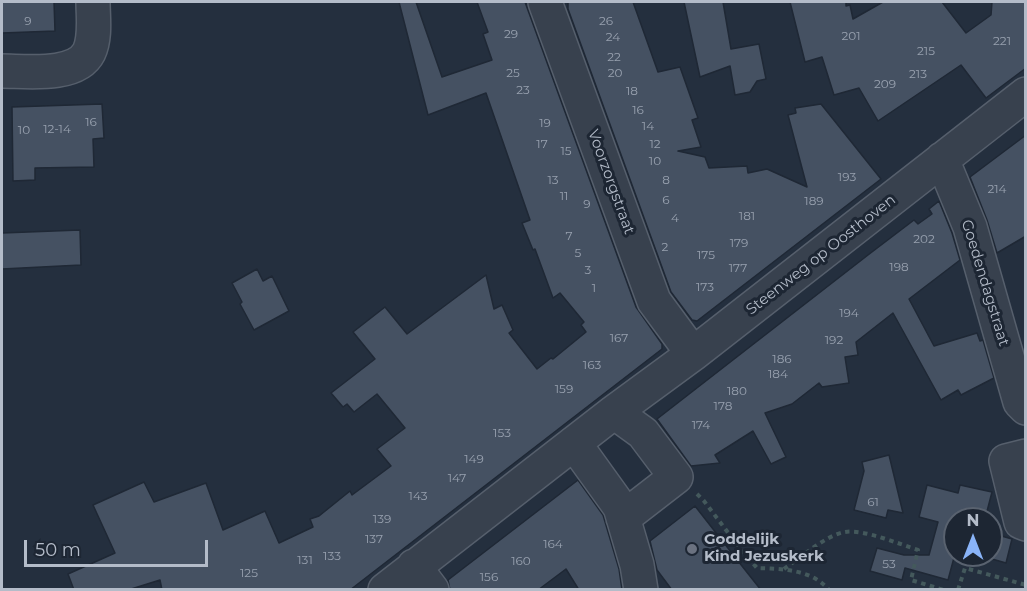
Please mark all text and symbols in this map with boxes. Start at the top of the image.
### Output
house number: 9 [24,14,32,28]
house number: 26 [599,14,613,28]
house number: 29 [504,27,518,41]
house number: 201 [841,29,861,43]
house number: 24 [606,30,620,44]
house number: 221 [993,34,1011,48]
house number: 215 [917,44,935,58]
house number: 22 [607,50,621,64]
house number: 25 [506,66,520,80]
house number: 20 [608,66,622,80]
house number: 213 [909,67,927,81]
house number: 209 [874,77,896,91]
house number: 23 [516,83,530,97]
house number: 18 [626,84,638,98]
house number: 16 [632,103,644,117]
house number: 16 [85,115,97,129]
house number: 19 [539,116,551,130]
house number: 14 [642,119,654,133]
house number: 12-14 [43,122,71,136]
house number: 10 [18,123,30,137]
street label: Voorzorgstraat [584,127,638,237]
house number: 17 [536,137,548,151]
house number: 12 [649,137,661,151]
house number: 15 [560,144,572,158]
house number: 10 [649,154,661,168]
house number: 193 [838,170,856,184]
house number: 13 [547,173,559,187]
house number: 8 [662,173,670,187]
house number: 214 [987,182,1007,196]
house number: 11 [560,189,568,203]
street label: Steenweg op Oosthoven [743,191,899,319]
house number: 6 [662,193,670,207]
house number: 189 [804,194,824,208]
house number: 9 [583,197,591,211]
house number: 181 [739,209,755,223]
house number: 4 [671,211,679,225]
street label: Goedendagstraat [957,218,1013,348]
house number: 7 [565,229,573,243]
house number: 202 [913,232,935,246]
house number: 179 [730,236,748,250]
house number: 2 [662,240,668,254]
house number: 5 [575,246,581,260]
house number: 175 [697,248,715,262]
house number: 198 [889,260,909,274]
house number: 177 [729,261,747,275]
house number: 3 [585,263,591,277]
house number: 173 [696,280,714,294]
house number: 1 [592,281,596,295]
house number: 194 [839,306,859,320]
house number: 167 [610,331,628,345]
house number: 192 [825,333,843,347]
house number: 186 [772,352,792,366]
house number: 163 [583,358,601,372]
house number: 184 [768,367,788,381]
house number: 159 [555,382,573,396]
house number: 180 [727,384,747,398]
house number: 178 [714,399,732,413]
house number: 174 [692,418,710,432]
house number: 153 [493,426,511,440]
house number: 149 [464,452,484,466]
house number: 147 [448,471,466,485]
house number: 143 [409,489,427,503]
house number: 61 [867,495,879,509]
north arrow [943,507,1003,567]
text: N [967,511,979,530]
house number: 139 [373,512,391,526]
scale bar [27,528,212,566]
place label: Goddelijk Kind Jezuskerk [704,531,824,566]
house number: 137 [365,532,383,546]
house number: 164 [543,537,563,551]
text: 50 m [35,539,81,561]
marker: Goddelijk Kind Jezuskerk [685,542,699,556]
house number: 133 [323,549,341,563]
house number: 131 [297,553,313,567]
house number: 160 [511,554,531,568]
house number: 53 [882,557,896,571]
house number: 125 [240,566,258,580]
house number: 156 [480,570,498,584]

